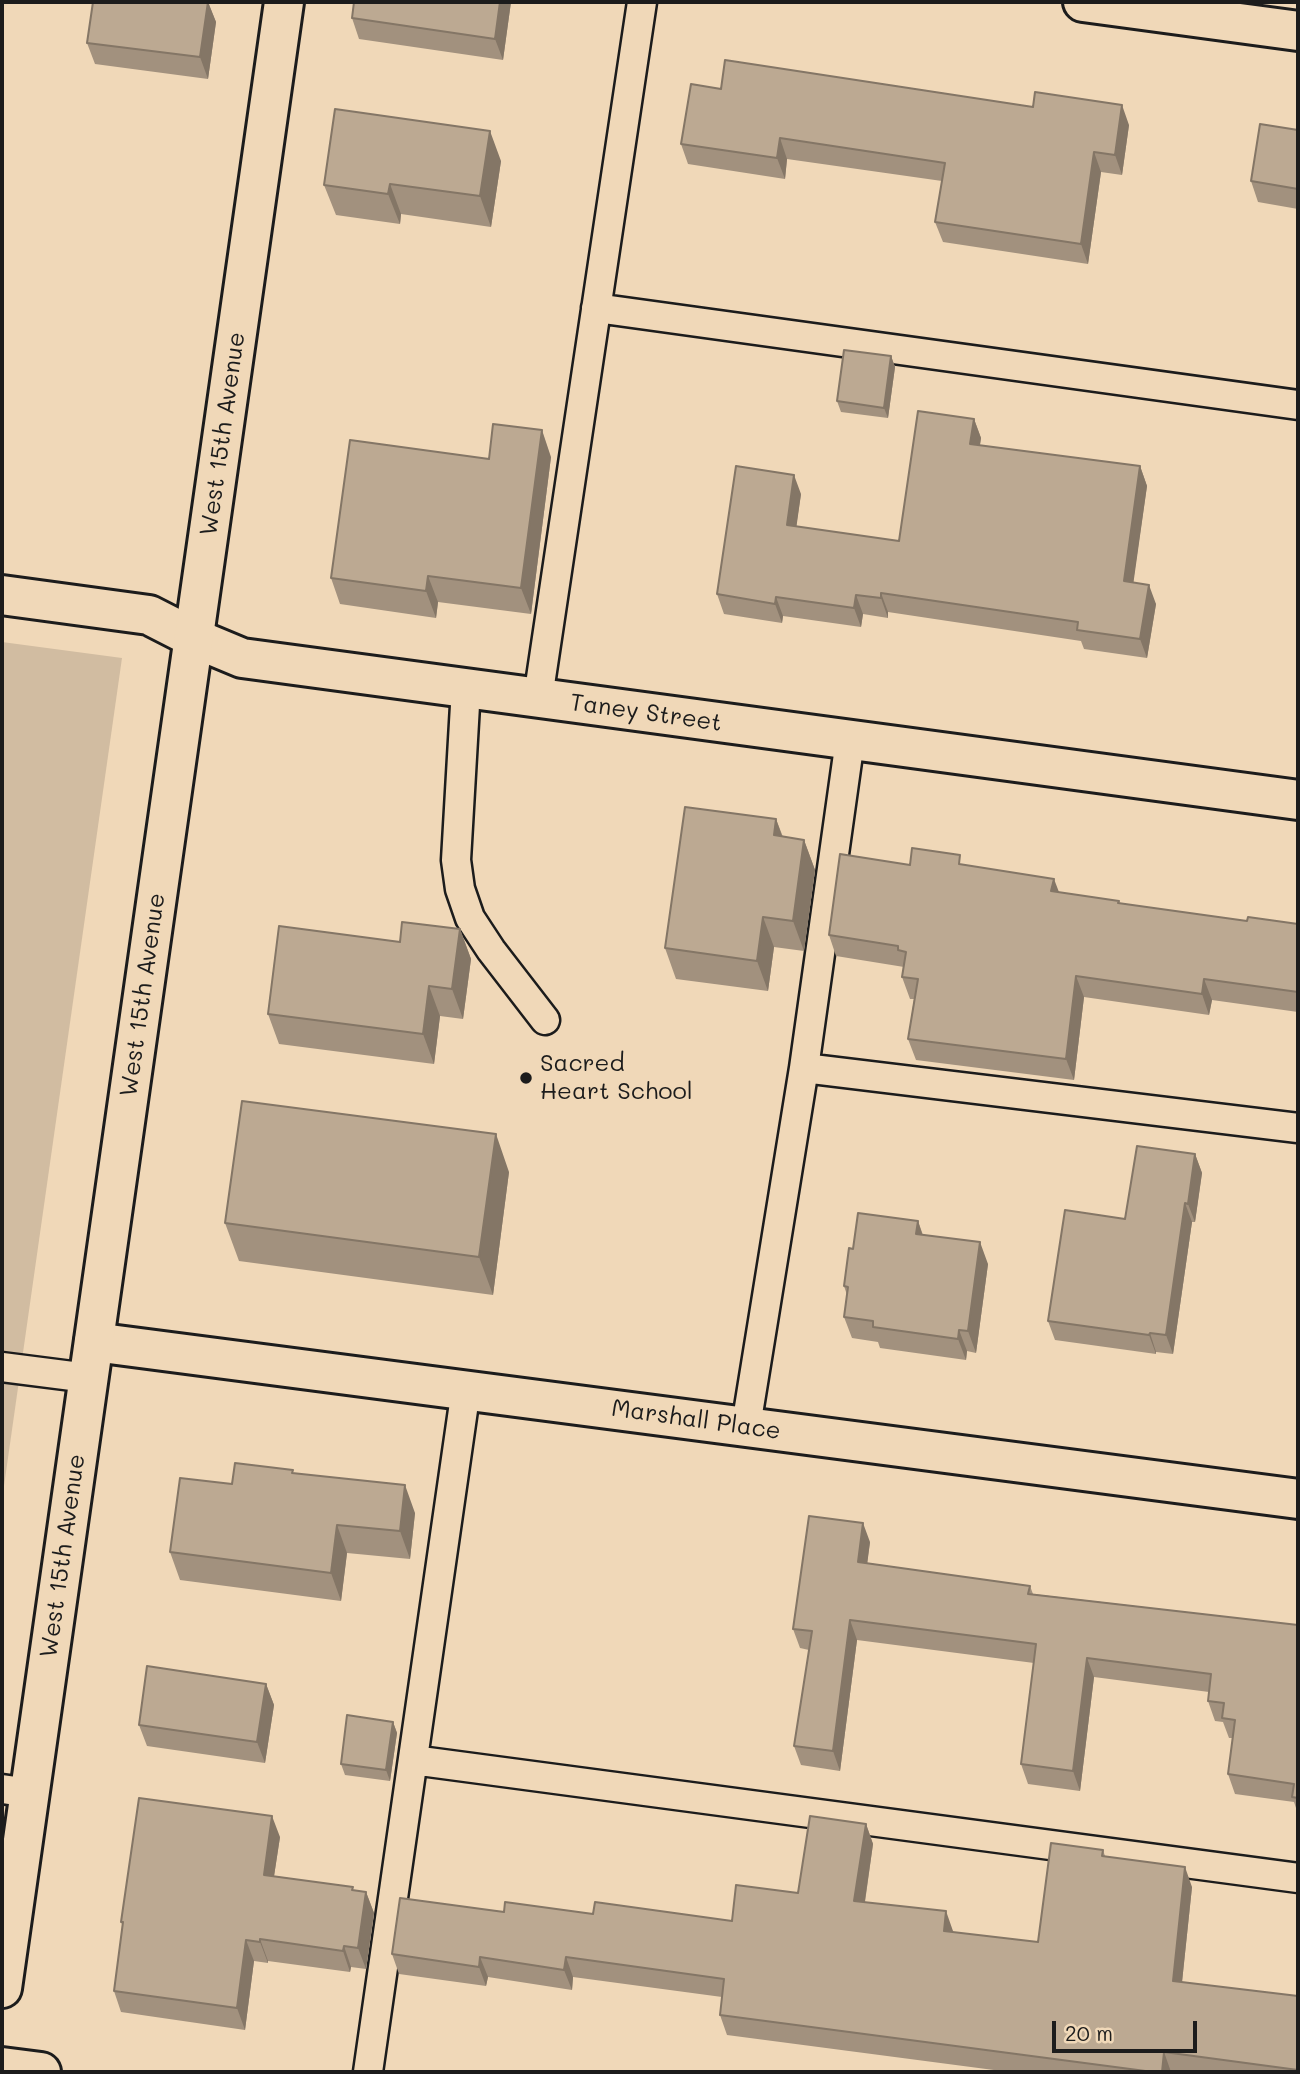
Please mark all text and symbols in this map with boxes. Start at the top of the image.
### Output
street label: West 15th Avenue [194,330,252,538]
street label: Taney Street [568,688,724,738]
street label: West 15th Avenue [114,891,172,1099]
place label: Sacred Heart School [540,1050,693,1106]
marker: Sacred Heart School [518,1070,534,1086]
street label: Marshall Place [610,1394,782,1446]
street label: West 15th Avenue [34,1452,92,1660]
scale bar [1055,2008,1200,2052]
text: 20 m [1065,2019,1113,2046]

